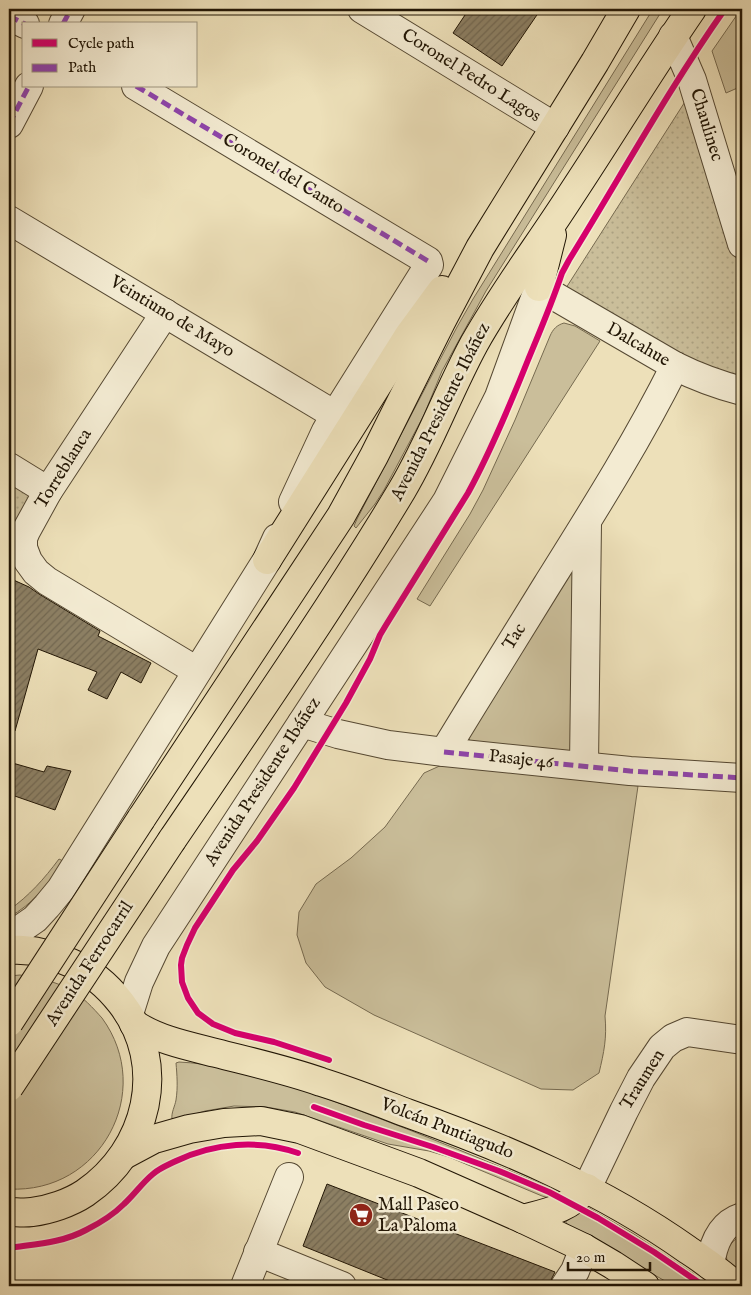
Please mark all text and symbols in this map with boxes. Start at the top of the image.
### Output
legend [22,22,198,88]
street label: Coronel Pedro Lagos [397,24,545,128]
text: Cycle path [68,34,134,53]
text: Path [68,58,96,77]
street label: Chaulinec [684,86,728,164]
street label: Coronel del Canto [218,129,348,220]
street label: Veintiuno de Mayo [105,270,239,363]
street label: Dalcahue [602,318,674,372]
street label: Avenida Presidente Ibáñez [386,319,496,506]
street label: Torreblanca [30,425,98,513]
street label: Tac [498,619,532,655]
street label: Avenida Presidente Ibáñez [199,693,326,872]
street label: Pasaje 46 [487,745,555,775]
street label: Avenida Ferrocarril [40,897,139,1032]
street label: Traumen [615,1045,671,1115]
street label: Volcán Puntiagudo [376,1093,517,1165]
place label: Mall Paseo La Paloma [378,1194,459,1238]
supermarket icon: Mall Paseo La Paloma [348,1202,374,1228]
scale bar [568,1240,651,1272]
text: 20 m [576,1248,606,1267]

